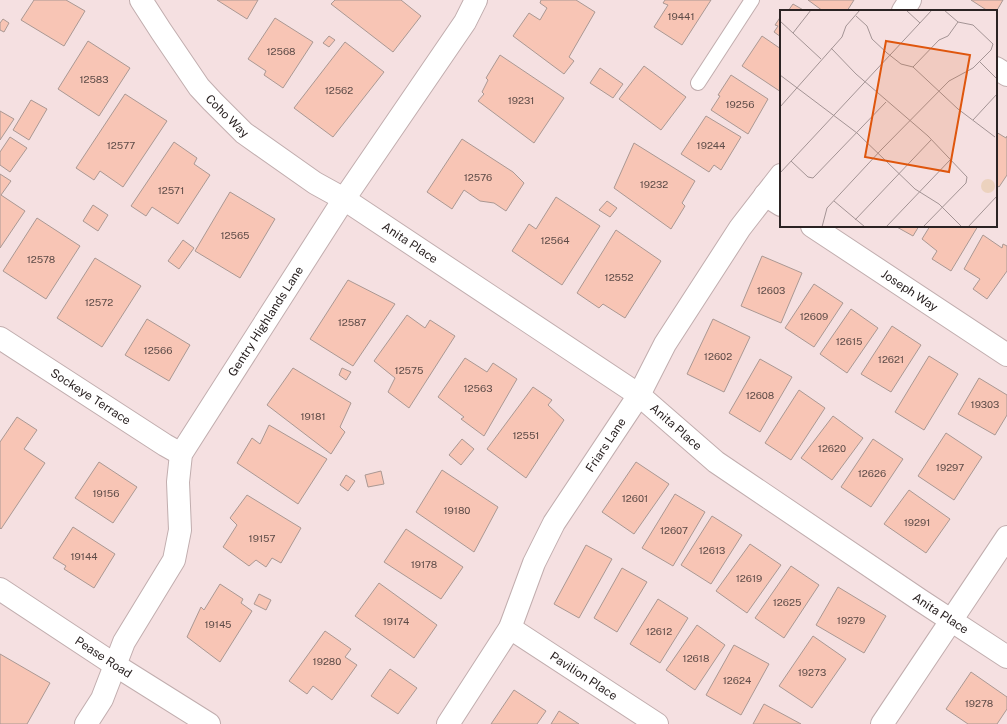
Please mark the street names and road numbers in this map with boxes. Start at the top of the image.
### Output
street label: Coho Way [203,92,251,141]
street label: Anita Place [379,219,440,266]
street label: Gentry Highlands Lane [225,264,306,379]
street label: Joseph Way [879,267,941,315]
street label: Sockeye Terrace [48,366,133,428]
street label: Anita Place [647,401,705,453]
street label: Friars Lane [583,415,629,475]
street label: Anita Place [910,590,971,637]
street label: Pease Road [72,634,135,681]
street label: Pavilion Place [547,649,620,703]

